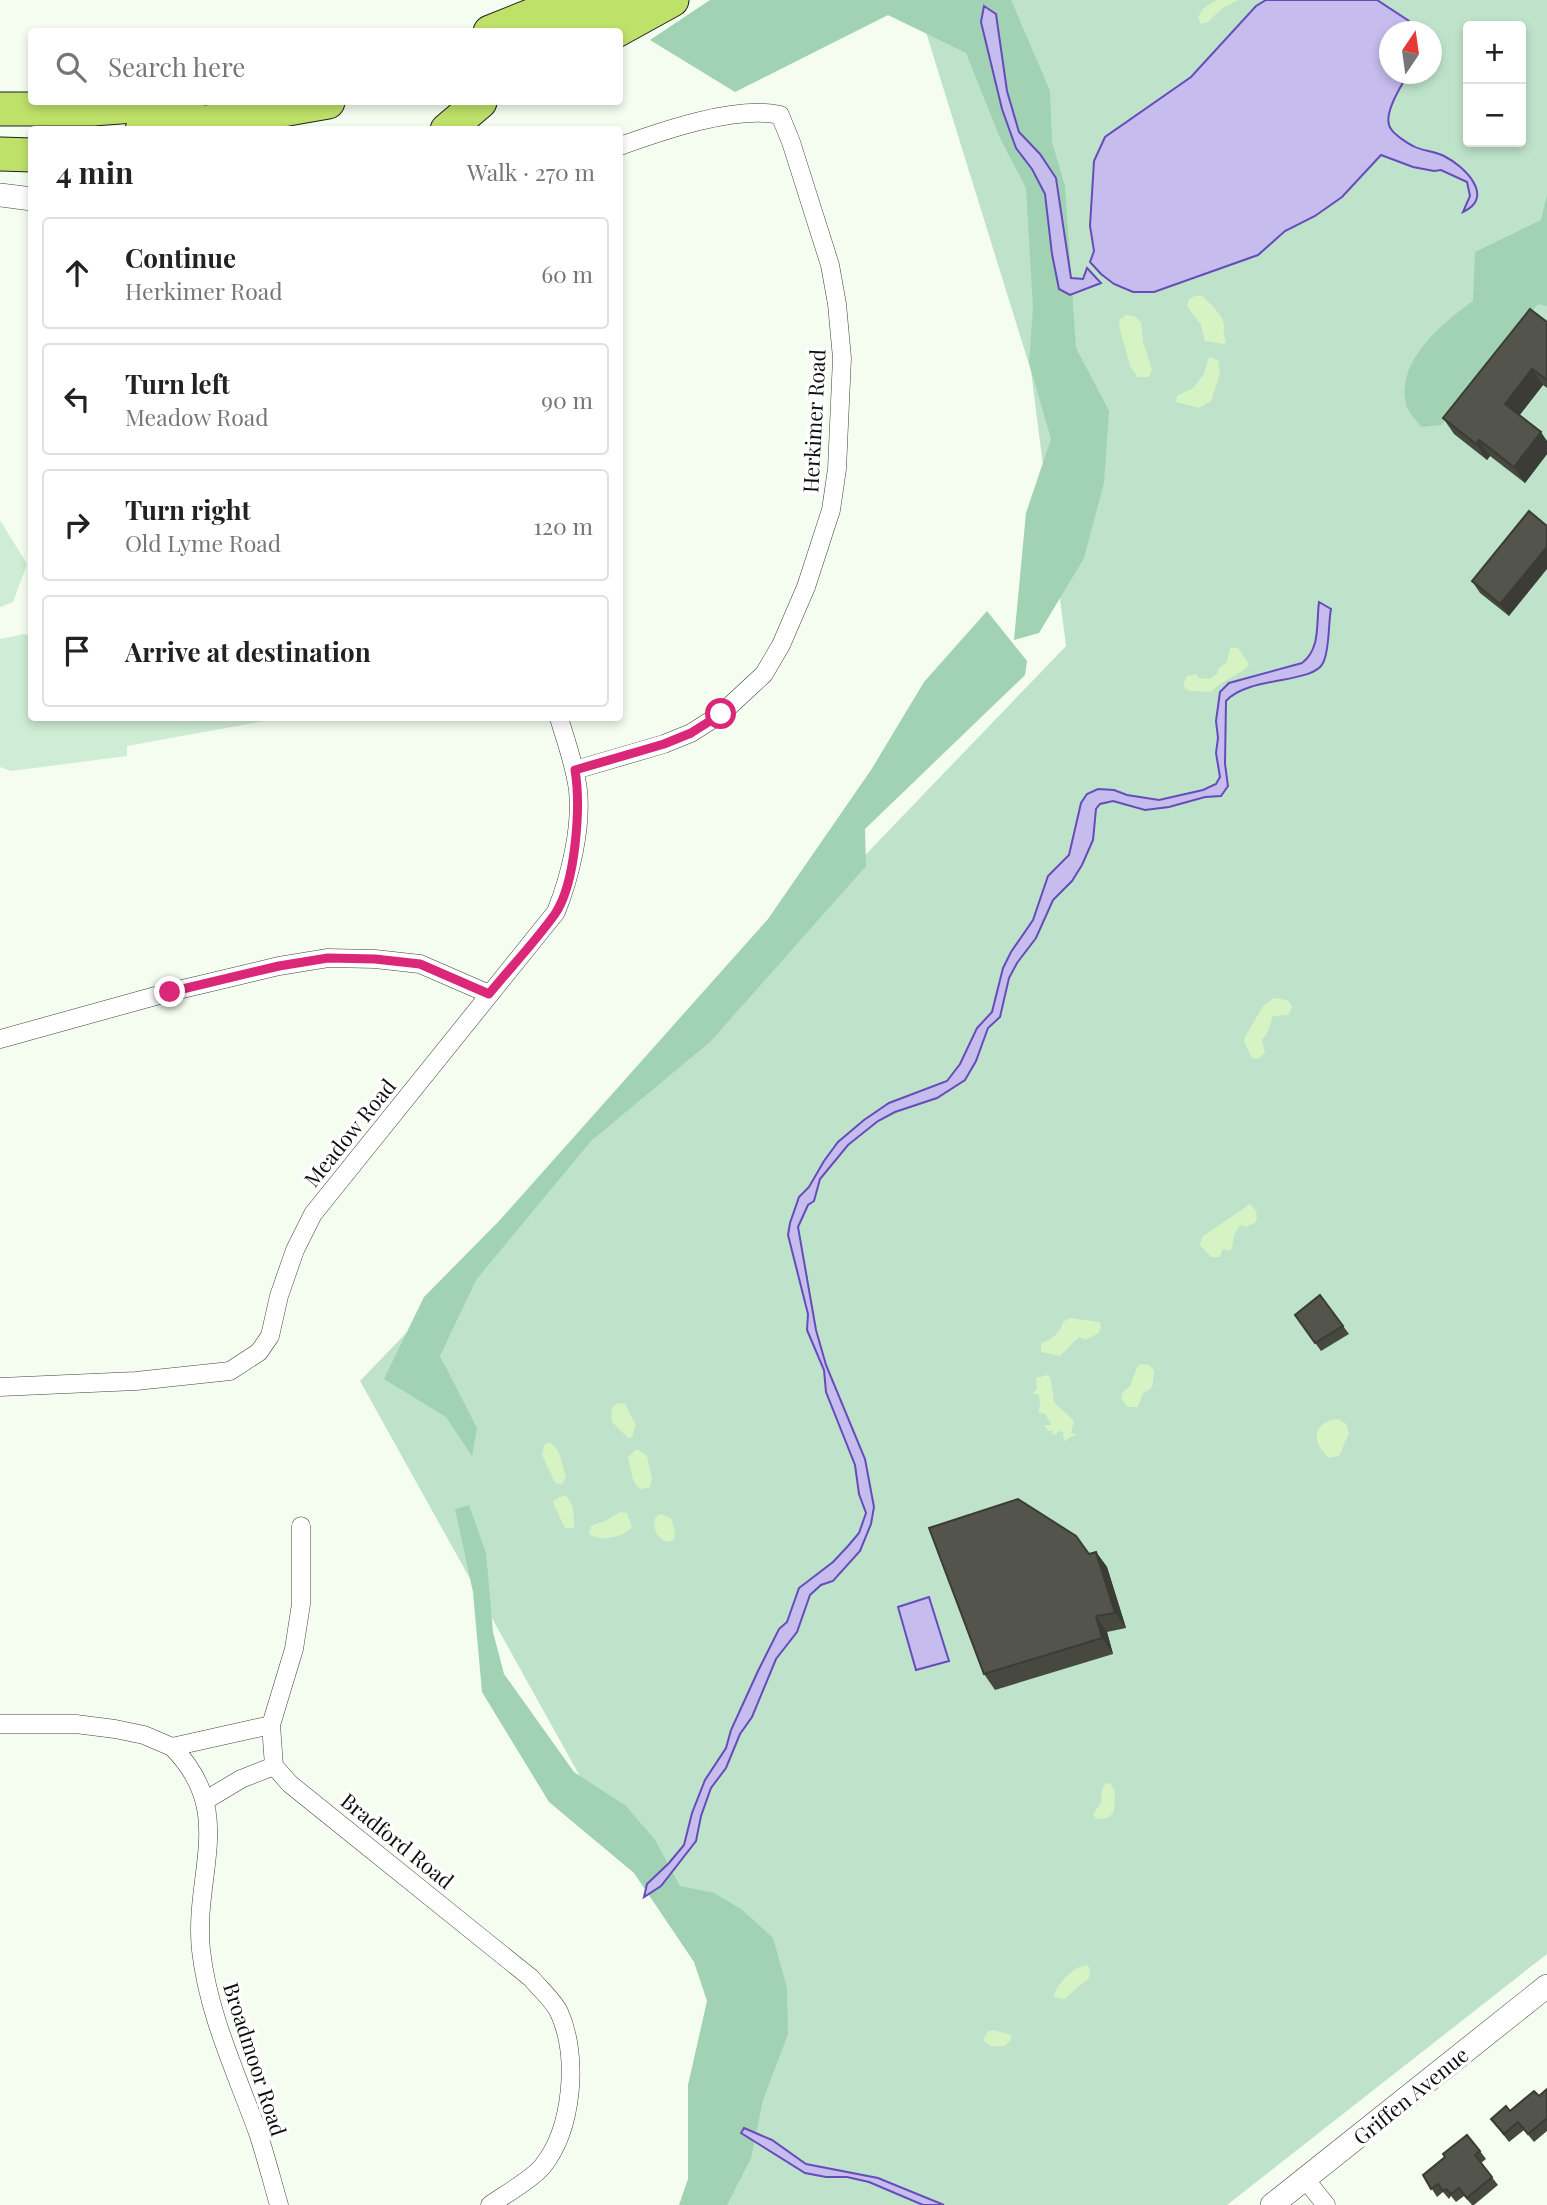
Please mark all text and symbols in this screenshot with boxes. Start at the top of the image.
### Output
north arrow [1379,21,1442,84]
map controls [1463,21,1526,147]
button: + [1463,21,1526,84]
search box [28,28,623,105]
icon: search [52,48,90,86]
text: Search here [108,49,245,84]
button: − [1463,84,1526,147]
text: 4 min [56,152,134,192]
text: Walk · 270 m [467,156,595,187]
text: Continue [125,240,236,275]
icon: ahead [58,254,96,292]
text: 60 m [541,258,593,289]
text: Herkimer Road [125,275,283,306]
street label: Herkimer Road [795,348,831,494]
text: Turn left [125,366,230,401]
icon: left [58,380,96,418]
text: 90 m [541,384,593,415]
text: Meadow Road [125,401,269,432]
text: Turn right [125,492,251,527]
icon: right [58,506,96,544]
text: 120 m [534,510,593,541]
text: Old Lyme Road [125,527,281,558]
icon: arrive [58,632,96,670]
text: Arrive at destination [125,634,371,669]
route start [705,698,736,729]
route end [154,976,185,1007]
street label: Meadow Road [297,1072,401,1192]
street label: Bradford Road [336,1786,460,1894]
street label: Broadmoor Road [218,1979,294,2139]
street label: Griffen Avenue [1347,2040,1473,2150]

